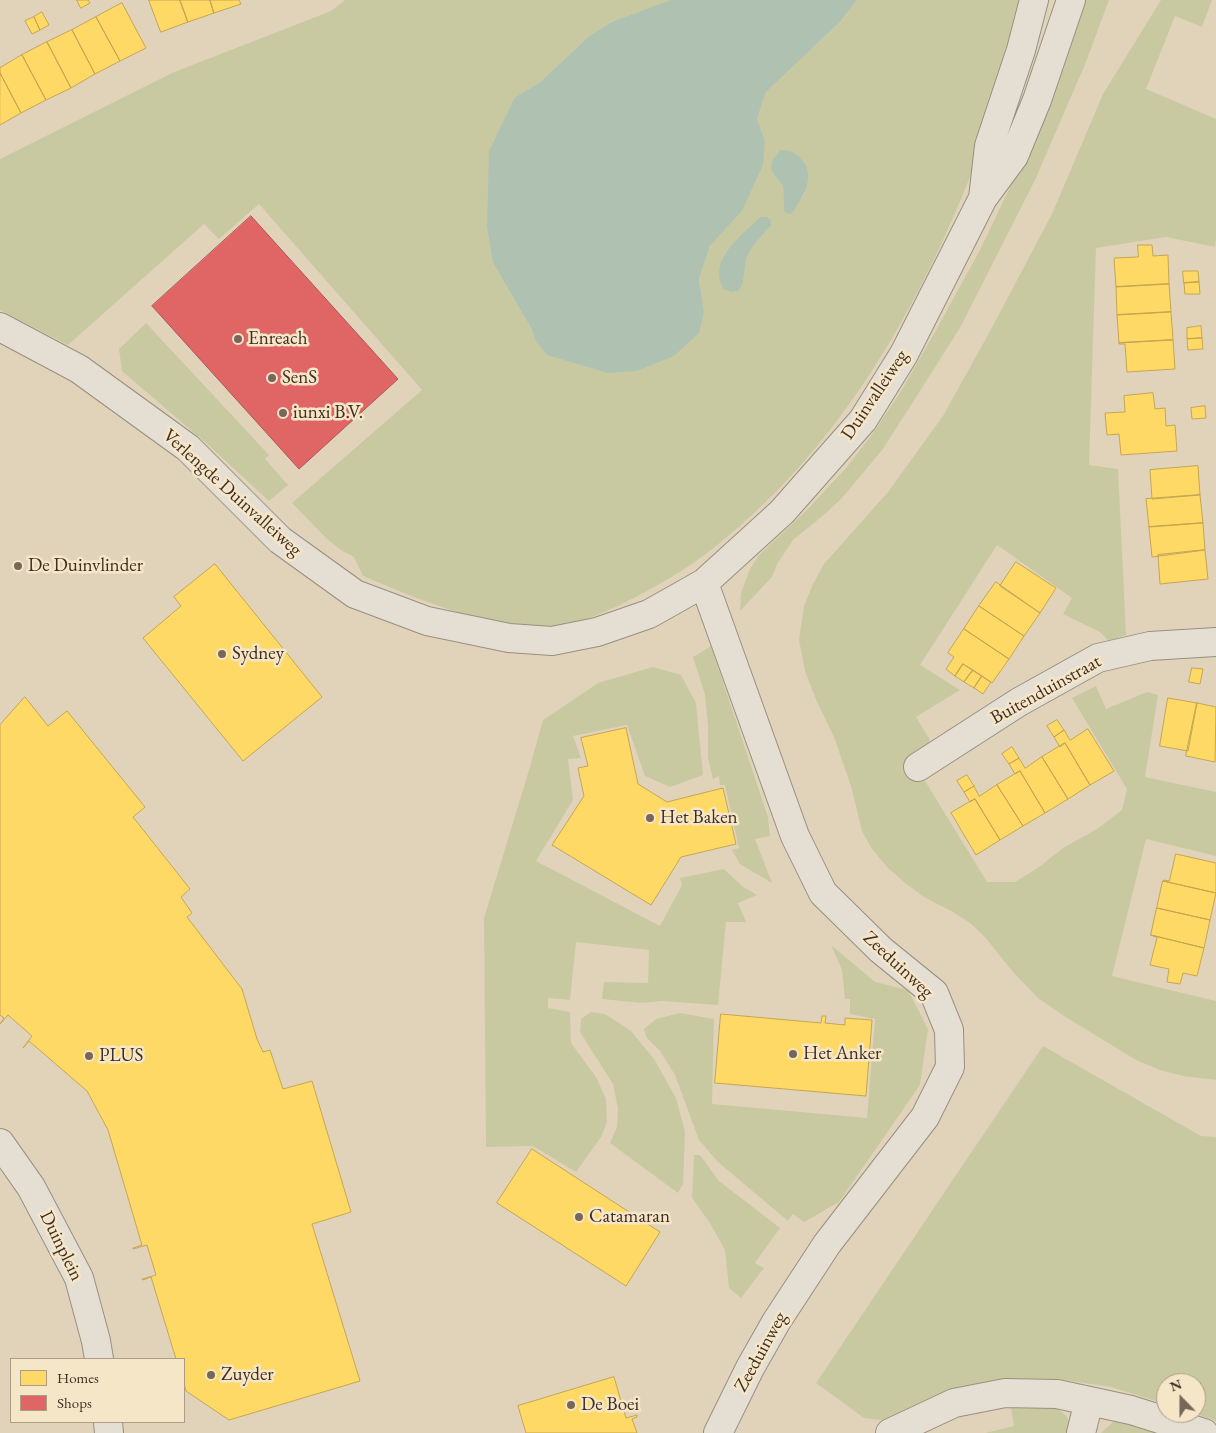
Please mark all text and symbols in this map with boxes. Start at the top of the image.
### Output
place label: Enreach [248,328,308,350]
marker: Enreach [232,333,244,345]
street label: Duinvalleiweg [837,346,913,444]
place label: SenS [282,367,317,389]
marker: SenS [266,372,278,384]
place label: iunxi B.V. [293,402,363,424]
marker: iunxi B.V. [277,407,289,419]
street label: Verlengde Duinvalleiweg [158,425,306,561]
place label: De Duinvlinder [28,555,143,577]
marker: De Duinvlinder [12,560,24,572]
place label: Sydney [232,643,284,665]
marker: Sydney [216,648,228,660]
street label: Buitenduinstraat [987,650,1105,730]
place label: Het Baken [660,807,738,829]
marker: Het Baken [644,812,656,824]
street label: Zeeduinweg [858,927,938,1003]
place label: Het Anker [803,1043,881,1065]
place label: PLUS [99,1045,143,1067]
marker: Het Anker [787,1048,799,1060]
marker: PLUS [83,1050,95,1062]
place label: Catamaran [589,1206,670,1228]
street label: Duinplein [34,1207,88,1285]
marker: Catamaran [573,1211,585,1223]
street label: Zeeduinweg [730,1308,792,1396]
legend [10,1358,185,1423]
place label: Zuyder [221,1364,274,1386]
text: Homes [57,1368,99,1387]
marker: Zuyder [205,1369,217,1381]
north arrow [1156,1373,1206,1423]
text: N [1167,1375,1184,1395]
text: Shops [57,1393,92,1412]
place label: De Boei [581,1394,639,1416]
marker: De Boei [565,1399,577,1411]

